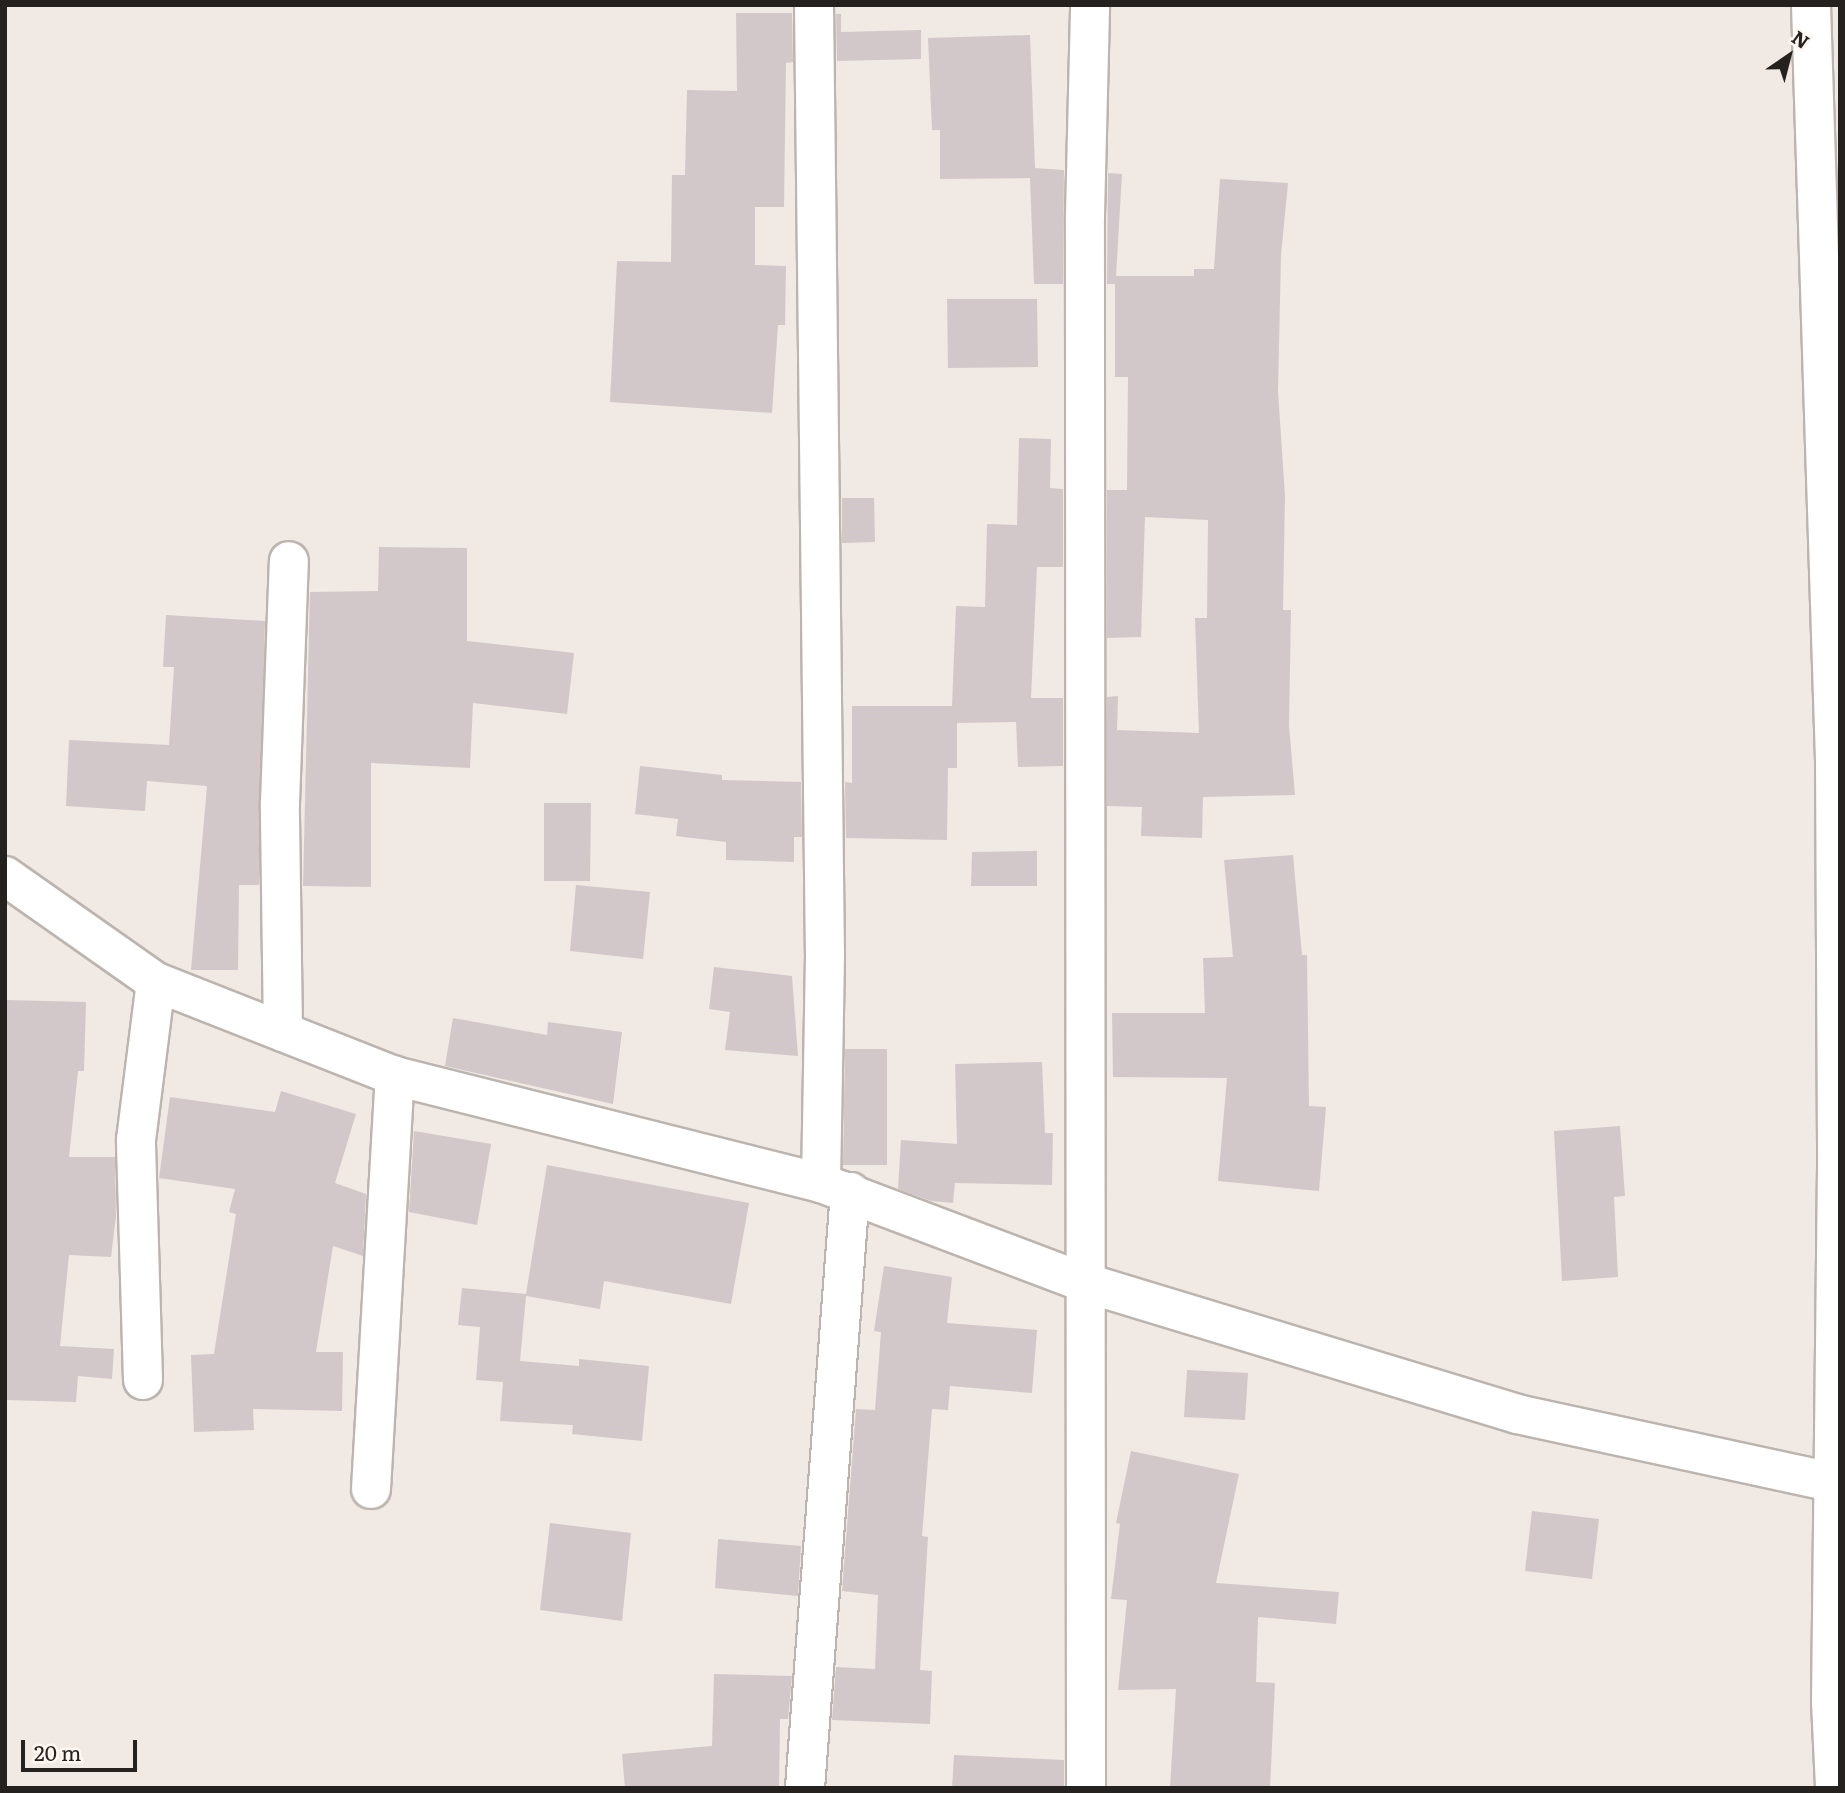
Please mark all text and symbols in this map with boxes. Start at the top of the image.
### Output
north arrow [1754,21,1824,91]
text: N [1786,23,1816,55]
scale bar [24,1727,140,1771]
text: 20 m [34,1736,81,1767]

